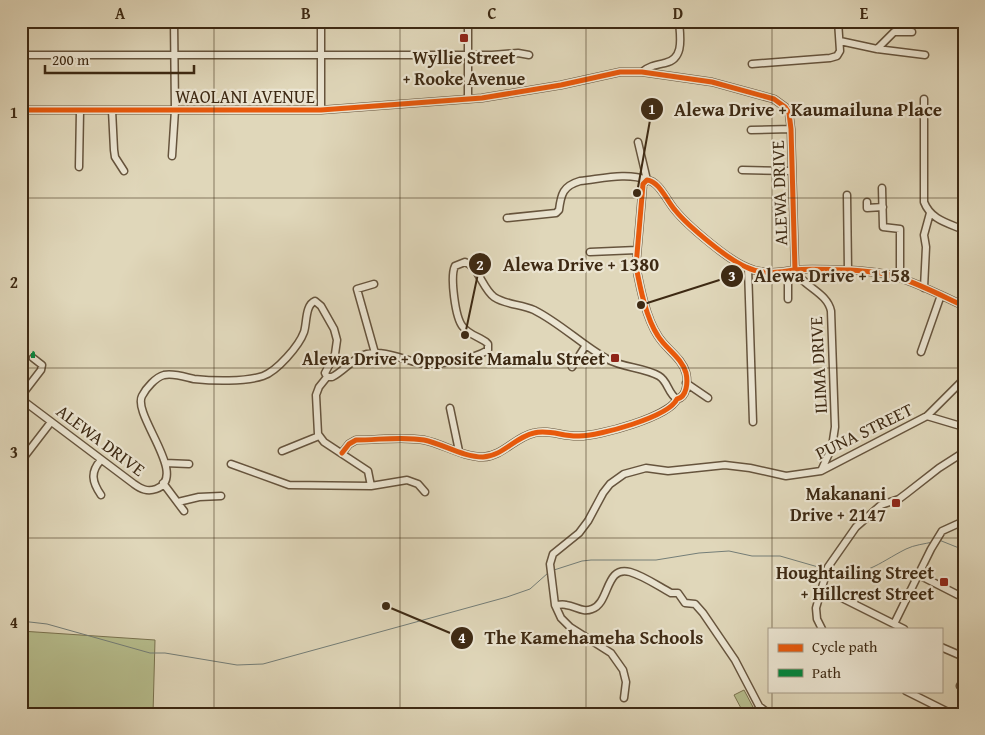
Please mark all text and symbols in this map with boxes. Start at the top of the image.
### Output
text: A [115,1,126,25]
text: B [301,1,311,25]
text: C [487,1,497,25]
text: D [673,1,683,25]
text: E [860,1,869,25]
marker: Wyllie Street + Rooke Avenue [458,32,470,44]
scale bar [45,42,194,74]
place label: Wyllie Street + Rooke Avenue [403,44,525,92]
text: 200 m [52,49,90,70]
street label: WAOLANI AVENUE [175,83,315,110]
callout: Alewa Drive + Kaumailuna Place [639,92,952,126]
text: Alewa Drive + Kaumailuna Place [674,95,942,123]
text: 1 [648,98,656,119]
text: 1 [10,100,18,124]
street label: ALEWA DRIVE [764,140,794,246]
callout: Alewa Drive + 1380 [468,247,669,281]
text: Alewa Drive + 1380 [503,250,659,278]
text: 2 [476,254,484,275]
callout: Alewa Drive + 1158 [719,259,920,293]
text: Alewa Drive + 1158 [754,261,910,289]
text: 3 [728,265,736,286]
text: 2 [10,270,18,294]
street label: ILIMA DRIVE [802,316,834,414]
place label: Alewa Drive + Opposite Mamalu Street [302,345,605,372]
marker: Alewa Drive + Opposite Mamalu Street [609,352,621,364]
street label: PUNA STREET [811,396,917,466]
street label: ALEWA DRIVE [51,398,151,482]
text: 3 [10,440,18,464]
place label: Makanani Drive + 2147 [790,480,886,528]
marker: Makanani Drive + 2147 [890,497,902,509]
place label: Houghtailing Street + Hillcrest Street [776,559,934,607]
marker: Houghtailing Street + Hillcrest Street [938,576,950,588]
text: 4 [10,610,18,634]
callout: The Kamehameha Schools [450,621,714,655]
text: The Kamehameha Schools [484,623,704,651]
text: 4 [458,627,466,648]
legend [768,628,942,692]
text: Cycle path [812,636,878,657]
text: Path [812,662,841,683]

